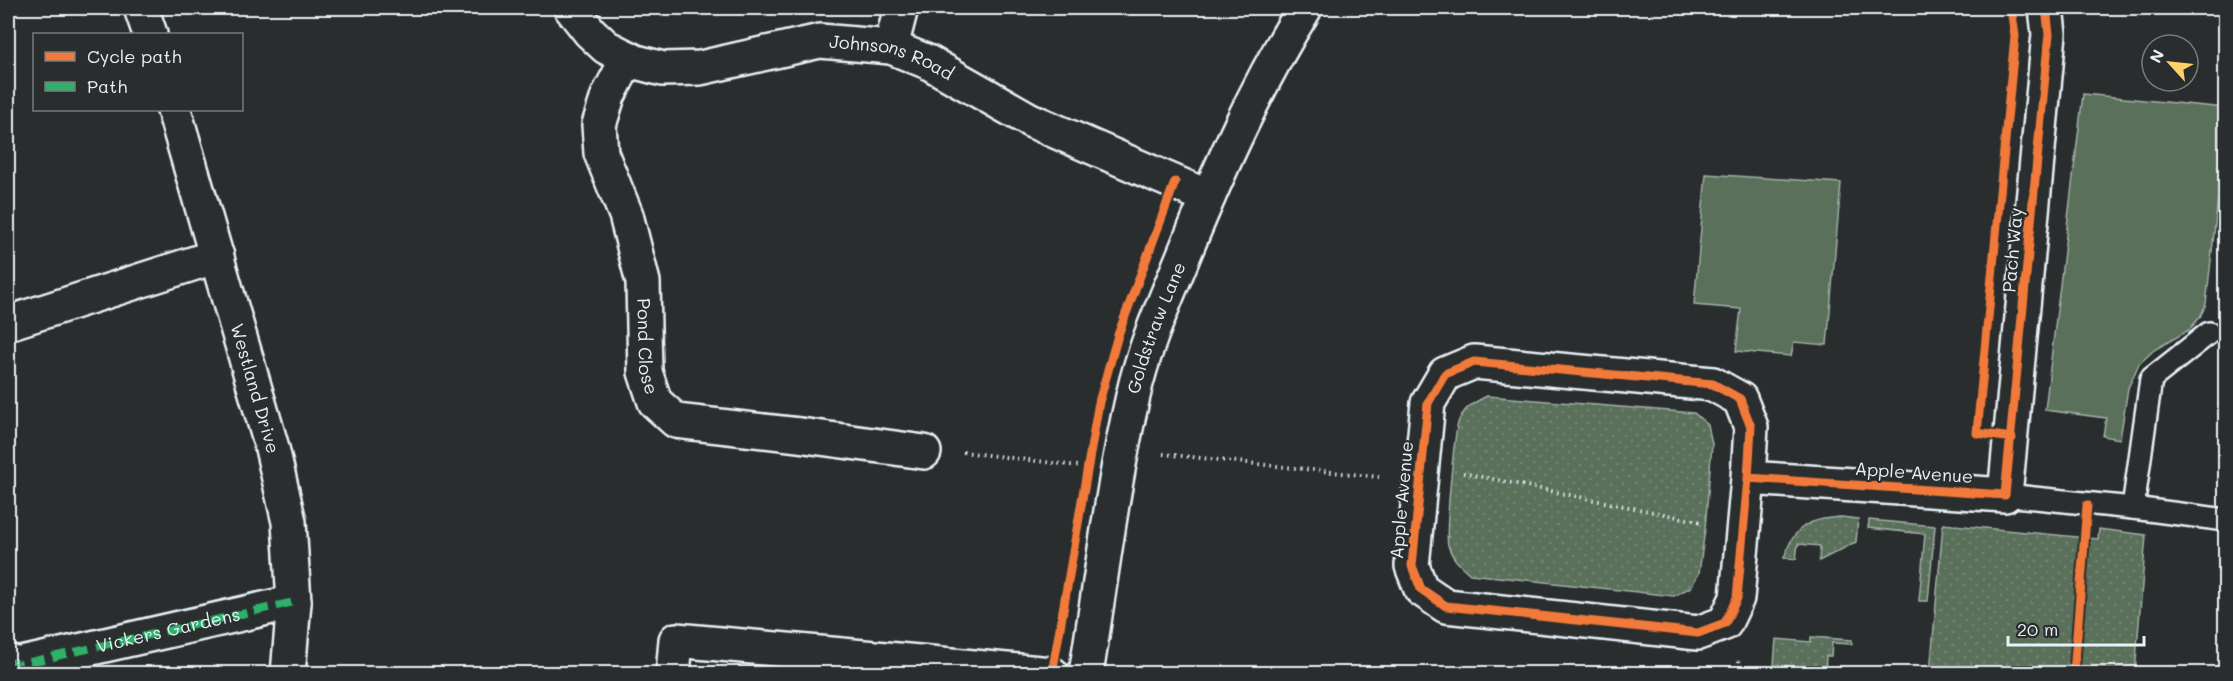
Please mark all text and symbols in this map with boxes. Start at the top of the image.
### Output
street label: Johnsons Road [828,29,958,85]
legend [33,33,243,111]
north arrow [2140,33,2200,93]
text: Cycle path [87,44,182,68]
text: N [2144,46,2168,66]
text: Path [87,74,127,98]
street label: Pach Way [1996,206,2028,293]
street label: Goldstraw Lane [1121,258,1191,396]
street label: Pond Close [632,298,665,397]
street label: Westland Drive [226,320,286,456]
street label: Apple Avenue [1384,440,1418,560]
street label: Apple Avenue [1854,456,1974,488]
street label: Vickers Gardens [94,602,242,658]
scale bar [2008,609,2144,647]
text: 20 m [2017,617,2058,641]

